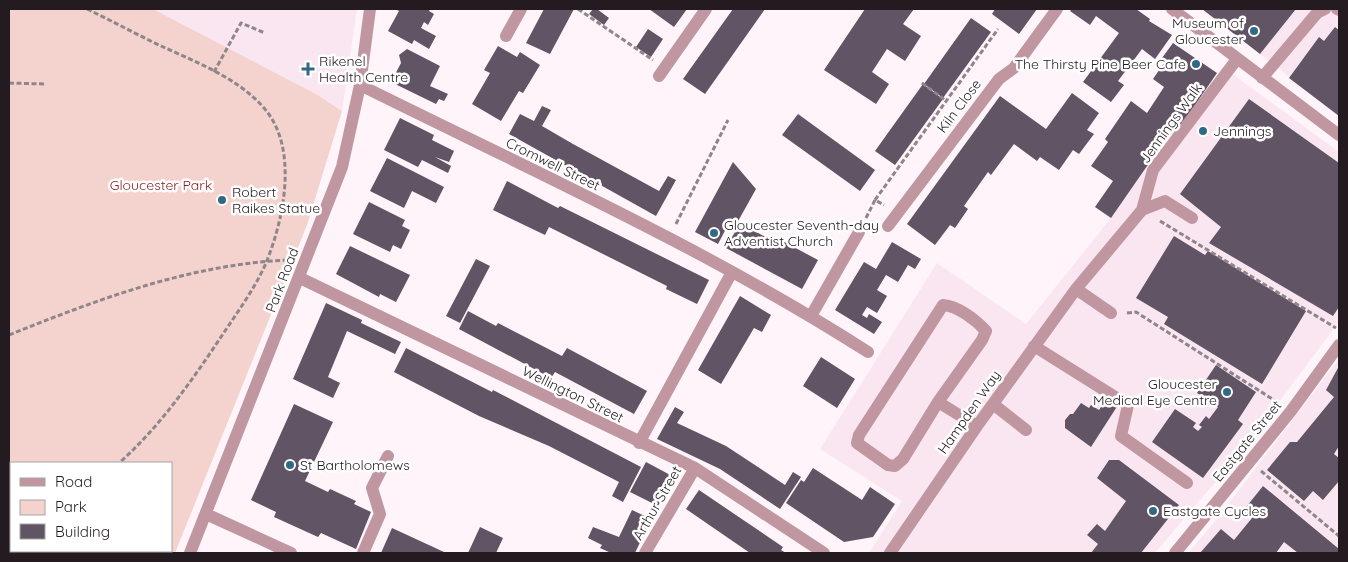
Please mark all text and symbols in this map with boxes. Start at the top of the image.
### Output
place label: Museum of Gloucester [1172,14,1245,48]
marker: Museum of Gloucester [1248,25,1260,37]
place label: Rikenel Health Centre [319,52,408,86]
place label: The Thirsty Pine Beer Cafe [1015,55,1186,73]
marker: The Thirsty Pine Beer Cafe [1190,58,1202,70]
marker: Rikenel Health Centre [301,62,315,76]
street label: Kiln Close [933,75,985,136]
street label: Jennings Walk [1136,79,1206,167]
place label: Jennings [1213,122,1271,140]
marker: Jennings [1197,125,1209,137]
street label: Cromwell Street [503,133,603,195]
park label: Gloucester Park [110,176,212,194]
place label: Robert Raikes Statue [232,183,320,217]
marker: Robert Raikes Statue [216,194,228,206]
place label: Gloucester Seventh-day Adventist Church [724,216,879,250]
marker: Gloucester Seventh-day Adventist Church [708,227,720,239]
street label: Park Road [261,245,303,315]
street label: Wellington Street [519,362,627,426]
street label: Hampden Way [934,367,1004,457]
place label: Gloucester Medical Eye Centre [1093,375,1218,409]
marker: Gloucester Medical Eye Centre [1221,386,1233,398]
street label: Eastgate Street [1209,396,1285,485]
place label: St Bartholomews [300,456,410,474]
marker: St Bartholomews [284,459,296,471]
legend [10,462,172,552]
street label: Arthur Street [629,463,686,543]
text: Road [55,472,92,491]
text: Park [55,497,87,516]
place label: Eastgate Cycles [1163,502,1266,520]
marker: Eastgate Cycles [1147,505,1159,517]
text: Building [55,522,110,541]

